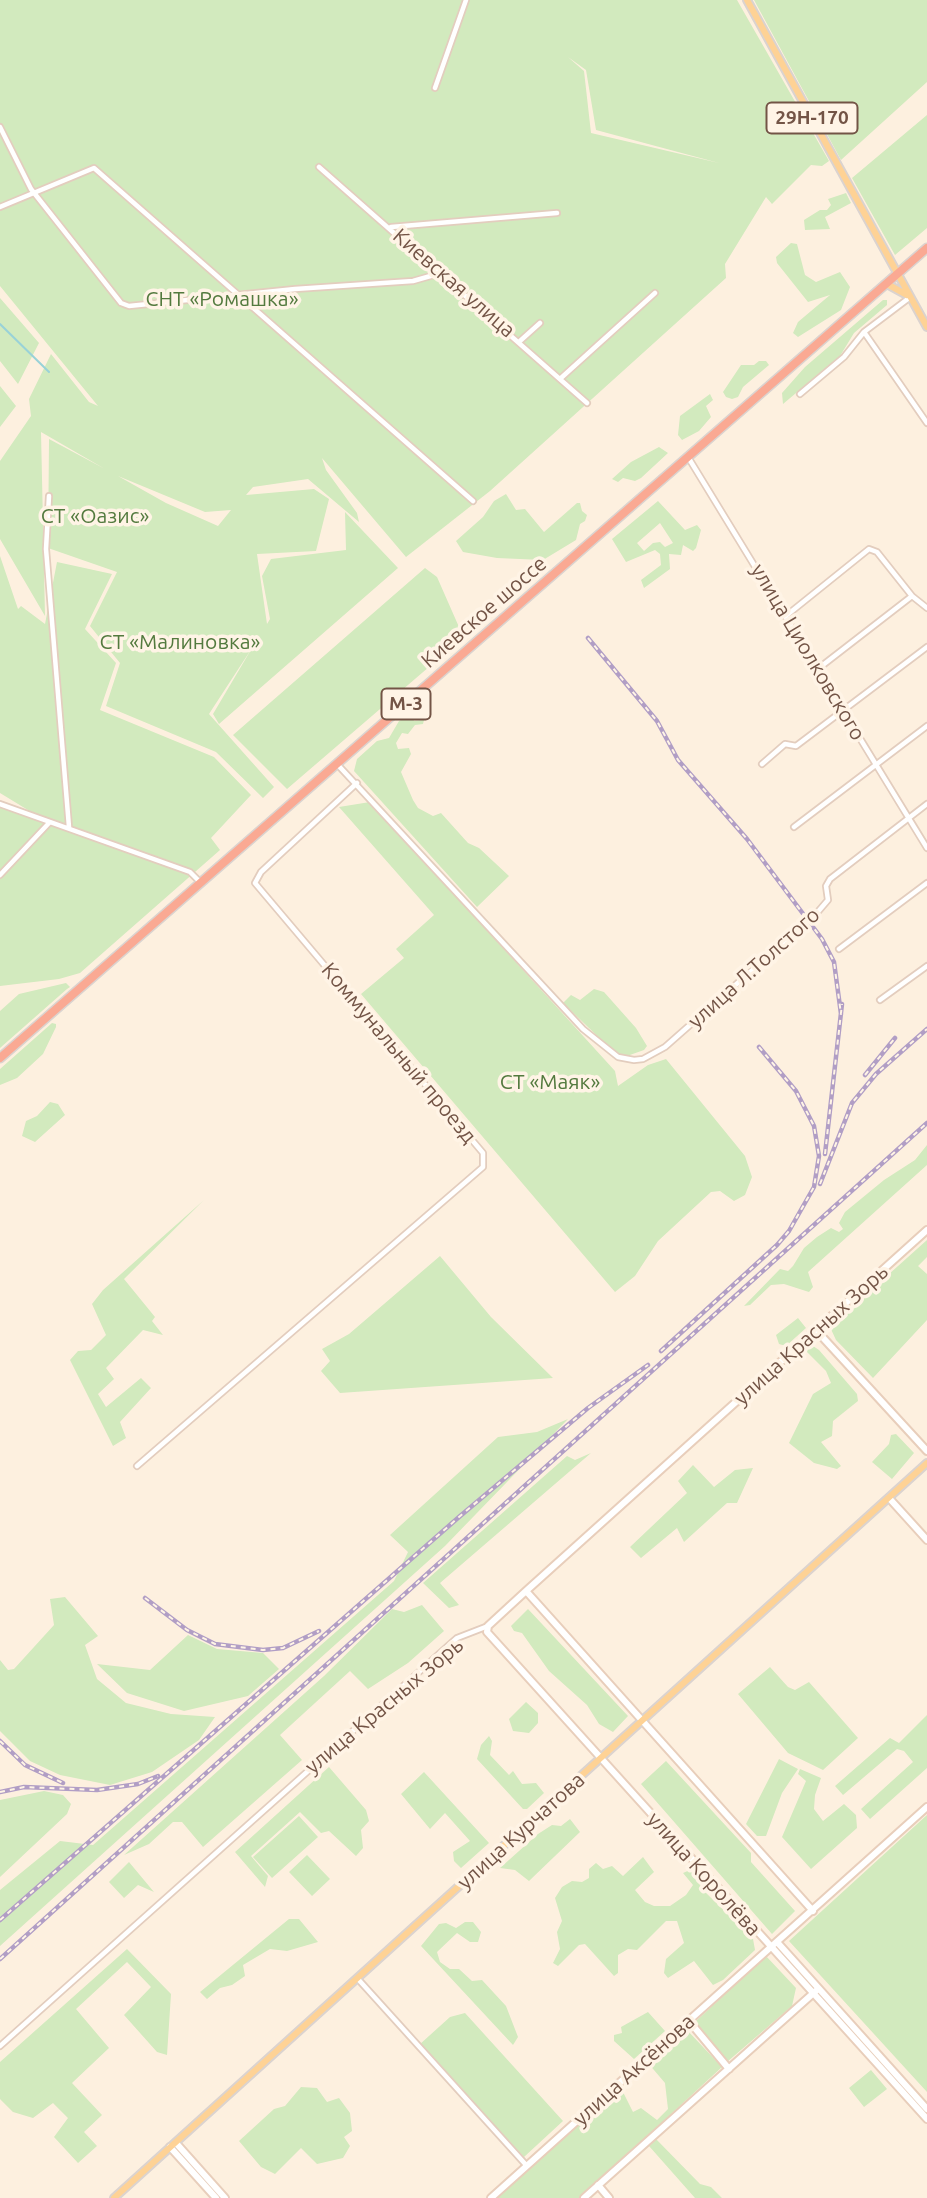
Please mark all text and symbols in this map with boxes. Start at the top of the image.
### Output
road number: 29Н-170 [766,102,858,134]
street label: Киевская улица [388,223,520,343]
park label: СНТ «Ромашка» [146,286,298,312]
park label: СТ «Оазис» [41,503,149,529]
street label: Киевское шоссе [416,551,552,673]
street label: улица Циолковского [745,559,871,745]
park label: СТ «Малиновка» [100,629,260,655]
road number: М-3 [382,688,430,720]
street label: улица Л.Толстого [683,902,825,1034]
street label: Коммунальный проезд [316,958,482,1148]
park label: СТ «Маяк» [500,1069,600,1095]
street label: улица Красных Зорь [729,1259,893,1411]
street label: улица Красных Зорь [300,1633,468,1779]
street label: улица Курчатова [452,1767,590,1895]
street label: улица Королёва [642,1807,766,1941]
street label: улица Аксёнова [568,2009,700,2131]

